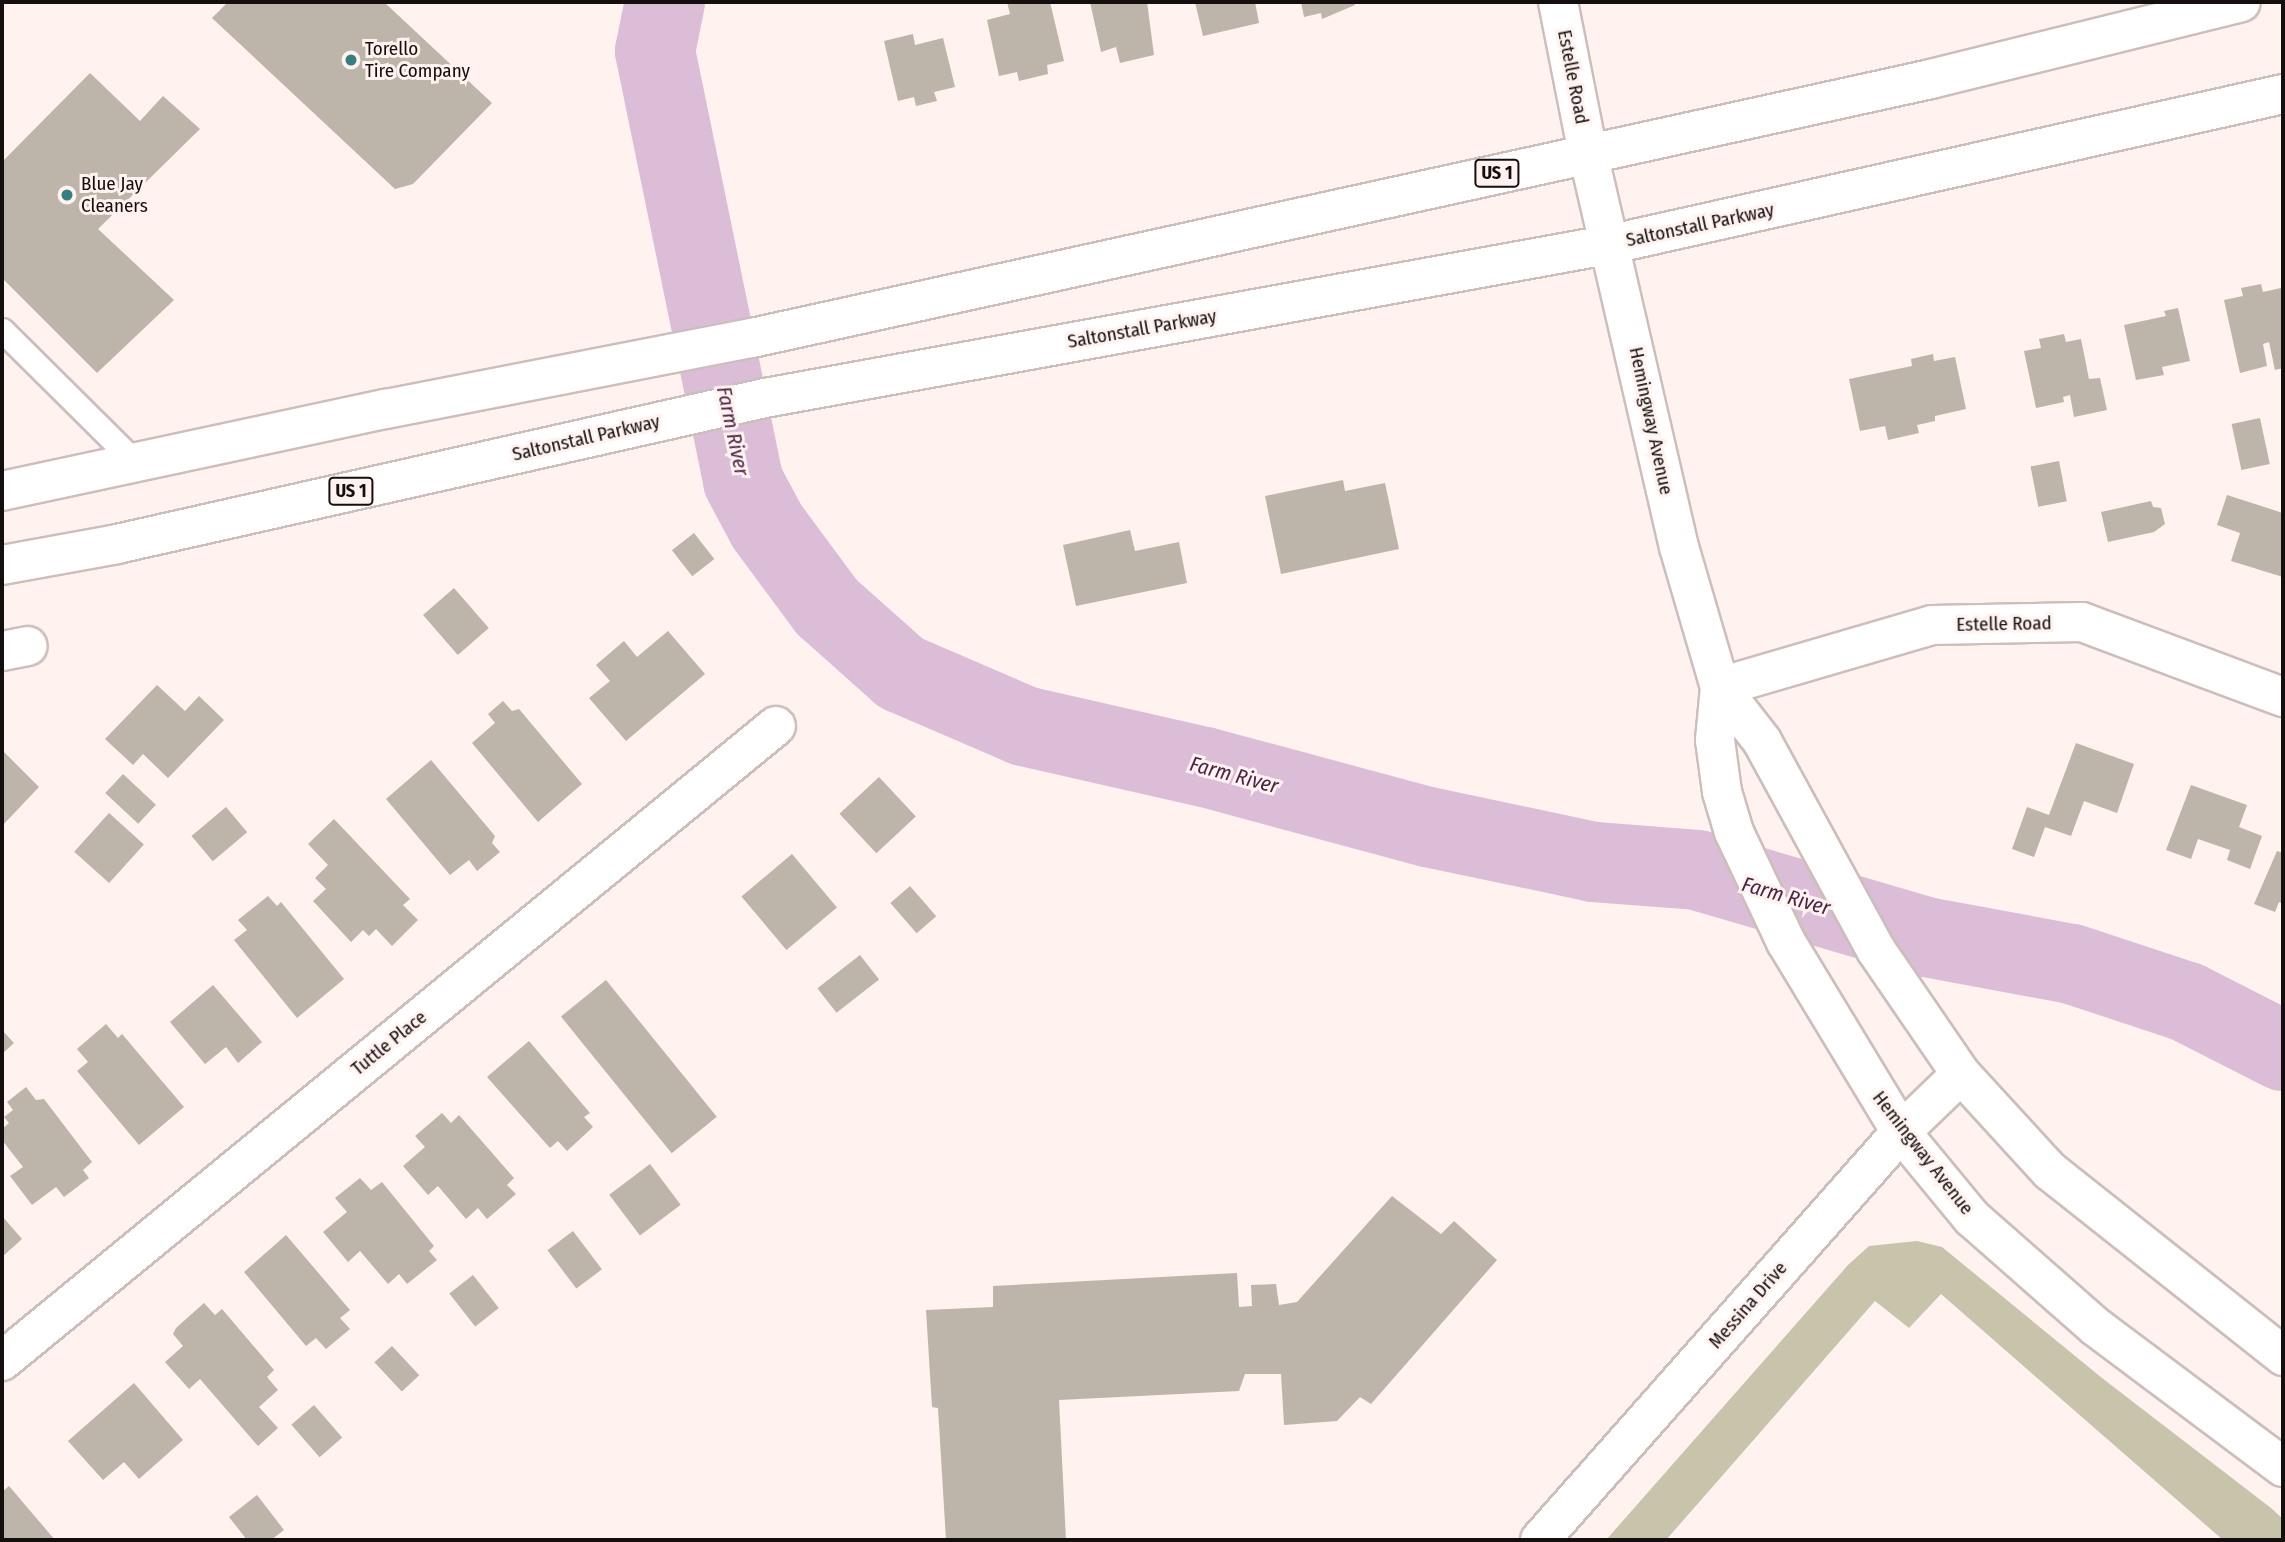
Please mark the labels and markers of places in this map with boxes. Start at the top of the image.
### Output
place label: Torello Tire Company [365,38,470,82]
marker: Torello Tire Company [343,52,359,68]
place label: Blue Jay Cleaners [81,173,148,217]
marker: Blue Jay Cleaners [59,187,75,203]

